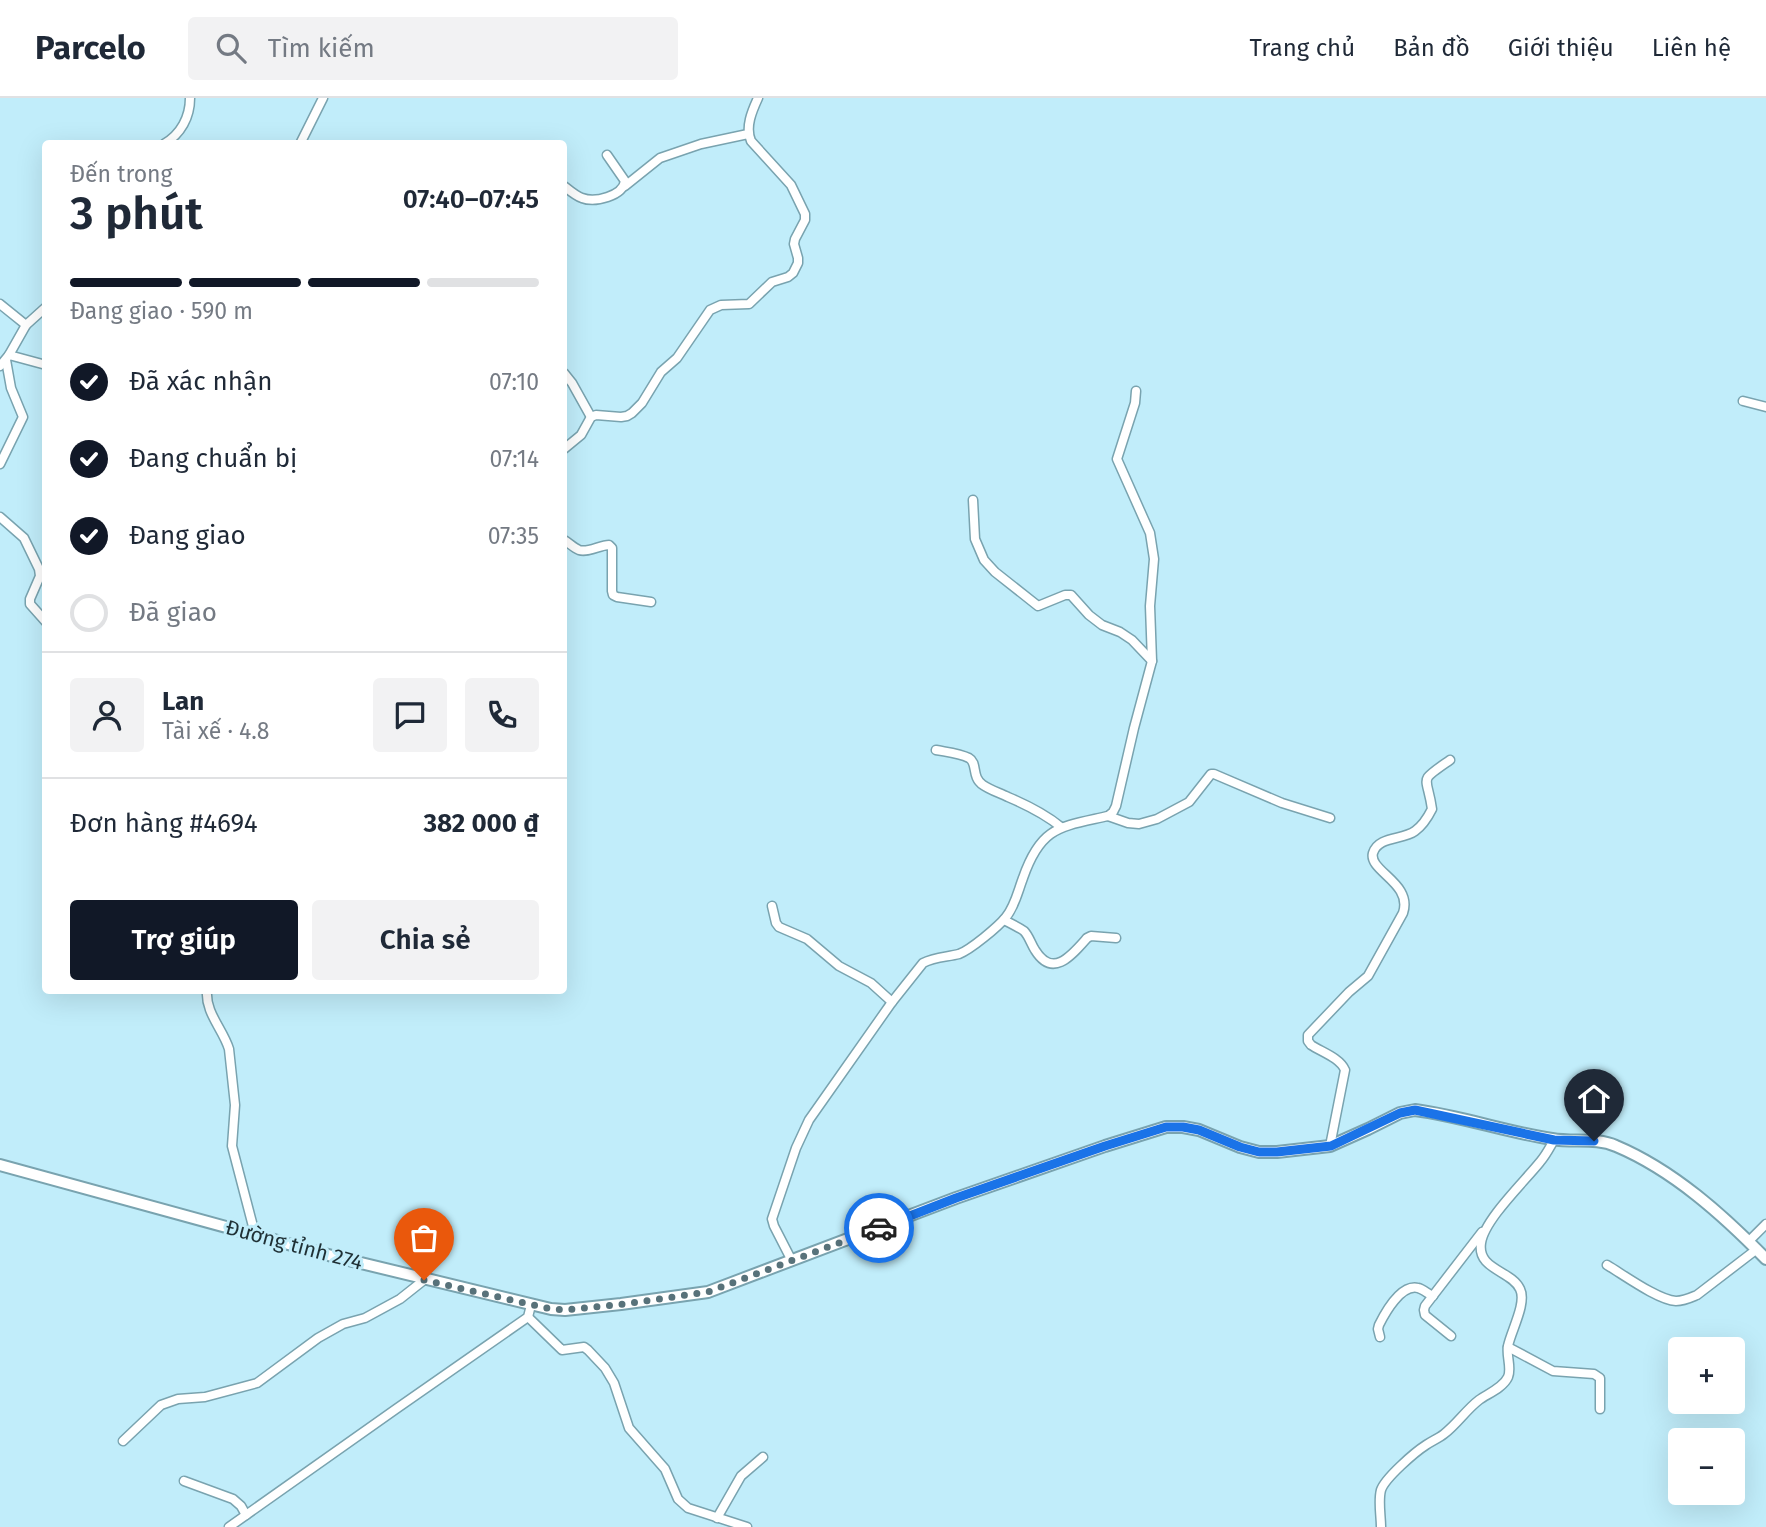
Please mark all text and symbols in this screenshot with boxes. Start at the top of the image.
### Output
search box [188,17,678,80]
text: Parcelo [35,28,146,68]
icon: search [212,29,250,67]
text: Tìm kiếm [268,33,375,64]
text: Trang chủ [1250,34,1355,62]
text: Bản đồ [1393,34,1470,62]
text: Giới thiệu [1508,34,1614,62]
text: Liên hệ [1652,34,1731,62]
text: Đến trong [70,160,173,188]
text: 07:40–07:45 [403,184,539,215]
text: 3 phút [70,186,203,241]
text: Đang giao · 590 m [70,297,253,325]
icon: check [70,363,108,401]
text: Đã xác nhận [129,366,272,397]
text: 07:10 [489,368,539,396]
icon: check [70,440,108,478]
text: Đang chuẩn bị [129,443,297,474]
text: 07:14 [490,445,539,473]
icon: check [70,517,108,555]
text: Đang giao [129,520,246,551]
text: 07:35 [488,522,539,550]
text: Đã giao [129,597,217,628]
button: person [70,678,144,752]
button: chat [373,678,447,752]
button: phone [465,678,539,752]
text: Lan [162,686,204,717]
text: Tài xế · 4.8 [162,717,269,745]
text: Đơn hàng #4694 [70,808,258,839]
text: 382 000 ₫ [423,808,539,839]
button: Trợ giúp [70,900,298,980]
button: Chia sẻ [312,900,539,980]
pin [1564,1069,1624,1141]
icon: home [1575,1080,1613,1118]
courier [844,1193,914,1263]
pin [394,1208,454,1280]
icon: car [860,1209,898,1247]
street label: Đường tỉnh 274 [223,1214,365,1276]
icon: bag [405,1219,443,1257]
map controls [1668,1337,1745,1505]
button: + [1668,1337,1745,1414]
button: − [1668,1428,1745,1505]

